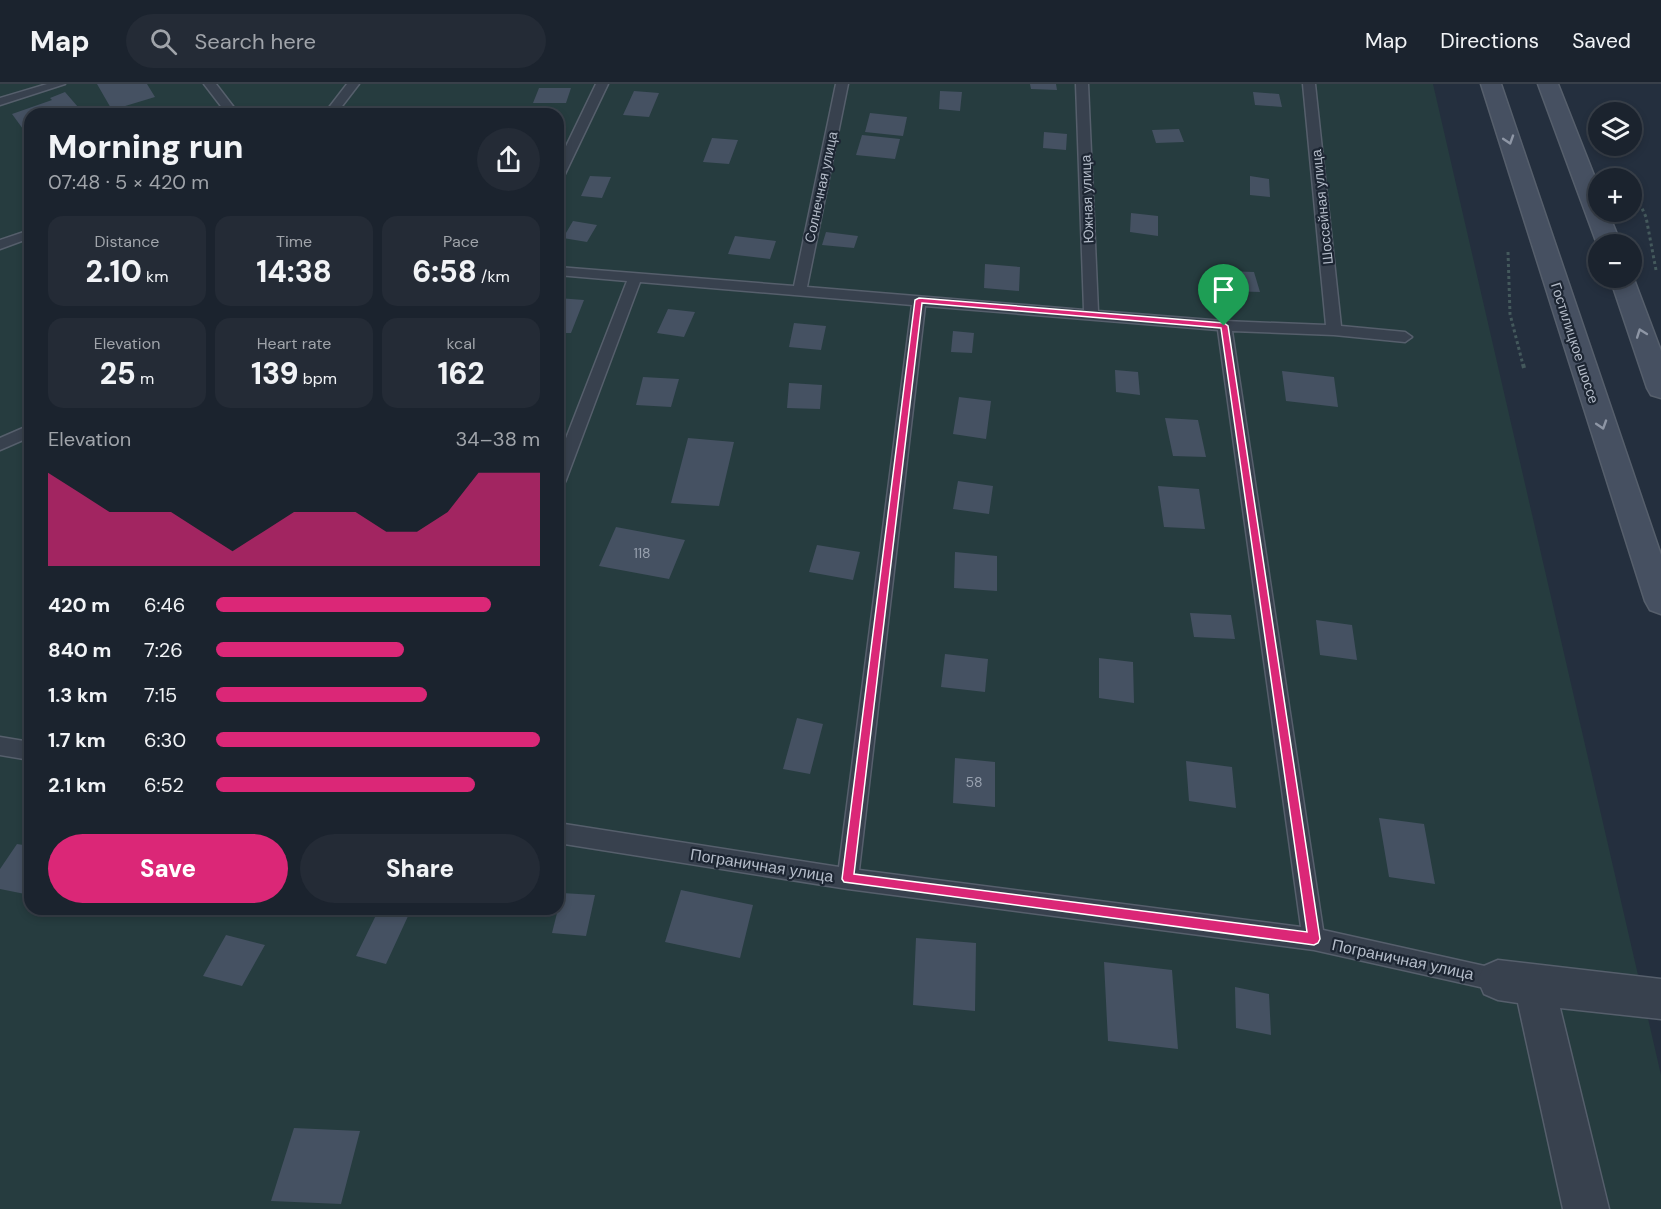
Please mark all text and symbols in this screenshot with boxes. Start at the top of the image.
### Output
search box [126,14,546,68]
text: Map [30,23,90,60]
icon: search [147,25,180,58]
text: Search here [195,27,316,56]
text: Map [1365,27,1407,55]
text: Directions [1440,27,1539,55]
text: Saved [1572,27,1631,55]
map controls [1588,102,1642,288]
button: layers [1588,102,1642,156]
text: Morning run [48,125,243,168]
button: share [477,128,540,191]
street label: Солнечная улица [800,129,842,244]
one-way arrow [1502,134,1514,145]
street label: Шоссейная улица [1307,148,1337,265]
street label: Южная улица [1076,154,1098,244]
button: + [1588,168,1642,222]
text: 07:48 · 5 × 420 m [48,169,209,195]
text: Distance [95,231,159,252]
text: Time [276,231,312,252]
text: Pace [443,231,479,252]
button: − [1588,234,1642,288]
text: 2.10 [86,252,142,291]
text: 14:38 [256,252,332,291]
text: 6:58 [412,252,477,291]
pin [1198,264,1249,326]
text: km [142,266,168,287]
text: /km [477,266,510,287]
icon: arrive [1207,273,1240,306]
street label: Гостилицкое шоссе [1547,280,1603,406]
one-way arrow [1636,328,1649,339]
text: Elevation [94,333,160,354]
text: Heart rate [257,333,331,354]
text: kcal [447,333,475,354]
text: 25 [100,354,136,393]
text: 139 [251,354,299,393]
text: 162 [437,354,485,393]
text: m [136,368,154,389]
text: bpm [299,368,337,389]
one-way arrow [1595,419,1607,430]
text: Elevation [48,426,131,452]
text: 34–38 m [456,426,540,452]
house number: 118 [633,544,651,562]
text: 420 m [48,592,110,618]
text: 6:46 [144,592,185,618]
text: 840 m [48,637,111,663]
text: 7:26 [144,637,183,663]
text: 1.3 km [48,682,107,708]
text: 7:15 [144,682,177,708]
text: 1.7 km [48,727,106,753]
text: 6:30 [144,727,186,753]
text: 2.1 km [48,772,106,798]
text: 6:52 [144,772,184,798]
house number: 58 [965,773,983,791]
button: Save [48,834,288,903]
button: Share [300,834,540,903]
street label: Пограничная улица [689,844,835,887]
street label: Пограничная улица [1330,934,1476,985]

